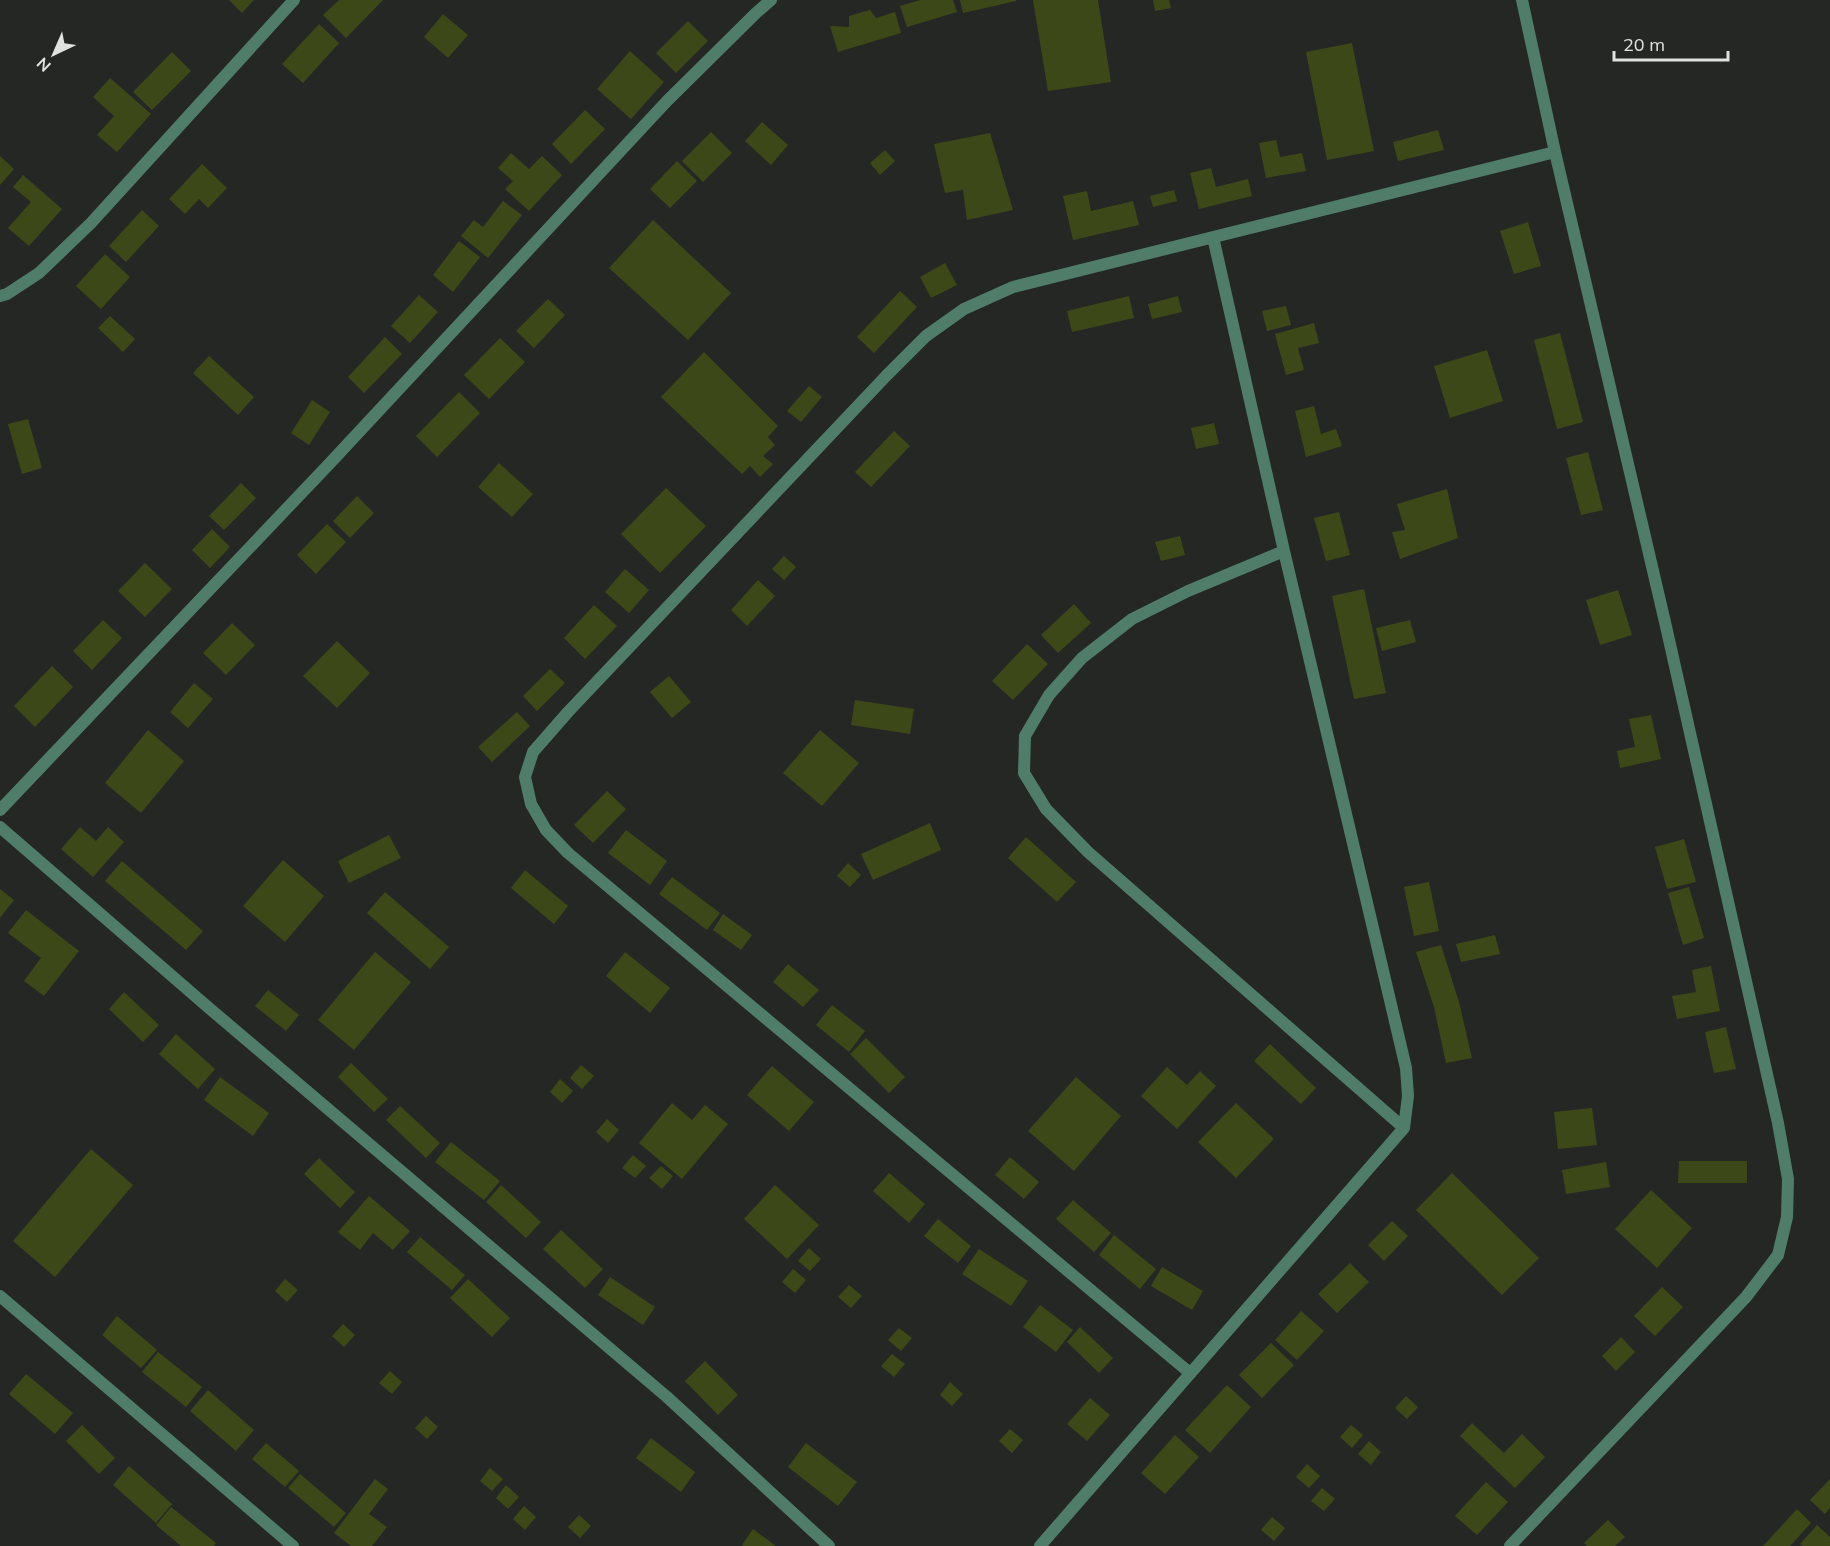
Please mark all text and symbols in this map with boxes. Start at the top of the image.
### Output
north arrow [24,24,84,84]
scale bar [1614,24,1728,62]
text: 20 m [1623,33,1665,56]
text: N [32,53,55,76]

